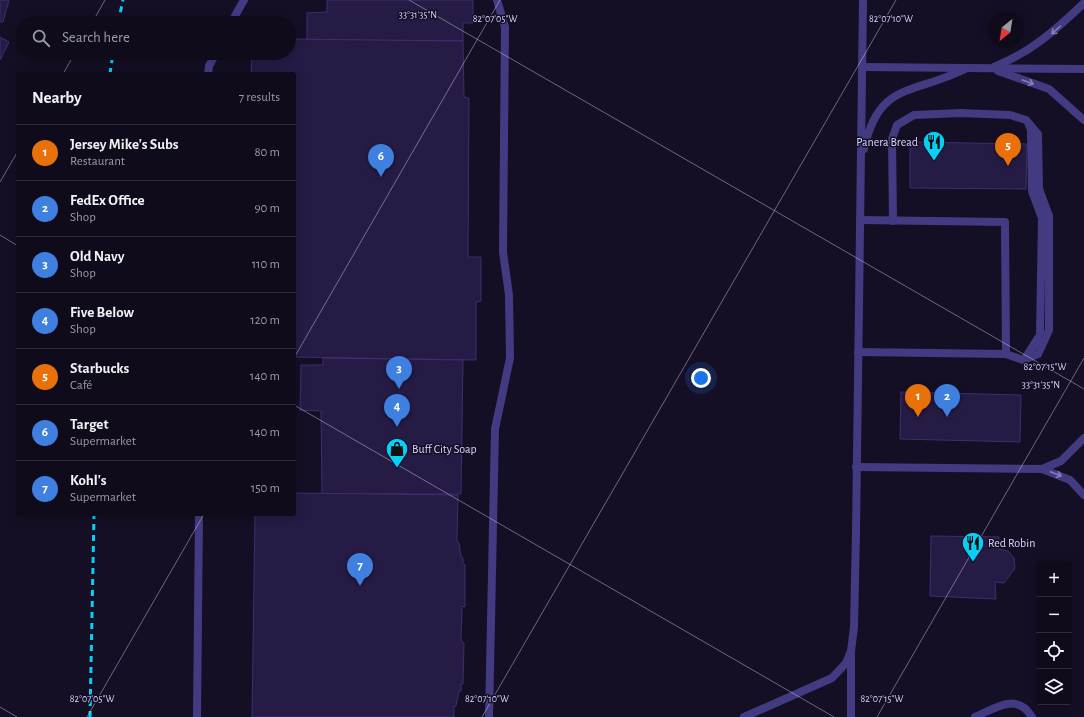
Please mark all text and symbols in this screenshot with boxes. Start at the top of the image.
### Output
text: 33°31'35"N [399,10,437,20]
north arrow [988,12,1024,48]
text: 82°07'05"W [473,14,517,24]
text: 82°07'10"W [869,14,913,24]
search box [16,16,296,60]
one-way arrow [1051,25,1061,34]
icon: search [30,27,52,49]
text: Search here [62,30,130,45]
one-way arrow [1022,78,1034,86]
text: Nearby [32,89,82,106]
text: 7 results [239,91,280,104]
restaurant icon: Panera Bread [921,129,947,162]
pin: 5 [995,133,1021,166]
place label: Panera Bread [856,136,918,148]
text: Jersey Mike's Subs [70,137,179,152]
pin: 6 [368,144,394,177]
text: 1 [43,146,47,159]
text: 80 m [254,146,280,159]
text: Restaurant [70,155,125,168]
text: FedEx Office [70,193,145,208]
text: 2 [42,202,48,215]
text: 90 m [254,202,280,215]
text: Shop [70,211,96,224]
text: Old Navy [70,249,124,264]
text: 3 [42,258,48,271]
text: 110 m [252,258,280,271]
text: Shop [70,267,96,280]
text: Five Below [70,305,134,320]
text: 4 [42,314,48,327]
text: 120 m [250,314,280,327]
text: Shop [70,323,96,336]
pin: 3 [386,356,412,389]
text: Starbucks [70,361,129,376]
text: 82°07'15"W [1024,362,1066,372]
your location [691,368,711,388]
text: 5 [42,370,48,383]
text: 140 m [250,370,280,383]
text: Café [70,379,92,392]
text: 33°31'35"N [1022,380,1060,390]
pin: 1 [905,384,931,417]
pin: 2 [934,384,960,417]
pin: 4 [384,394,410,427]
text: Target [70,417,108,432]
text: 6 [42,426,48,439]
text: 140 m [250,426,280,439]
text: Supermarket [70,435,136,448]
shop icon: Buff City Soap [384,436,410,469]
place label: Buff City Soap [412,443,477,456]
one-way arrow [1049,471,1061,478]
text: Kohl's [70,473,106,488]
text: 7 [42,482,48,495]
text: 150 m [251,482,280,495]
text: Supermarket [70,491,136,504]
restaurant icon: Red Robin [960,530,986,563]
place label: Red Robin [988,537,1035,549]
pin: 7 [347,553,373,586]
map controls [1036,561,1072,705]
button: + [1036,561,1072,597]
button: − [1036,597,1072,633]
button: locate [1036,633,1072,669]
button: layers [1036,669,1072,705]
text: 82°07'05"W [70,694,114,704]
text: 82°07'10"W [465,694,509,704]
text: 82°07'15"W [861,694,903,704]

